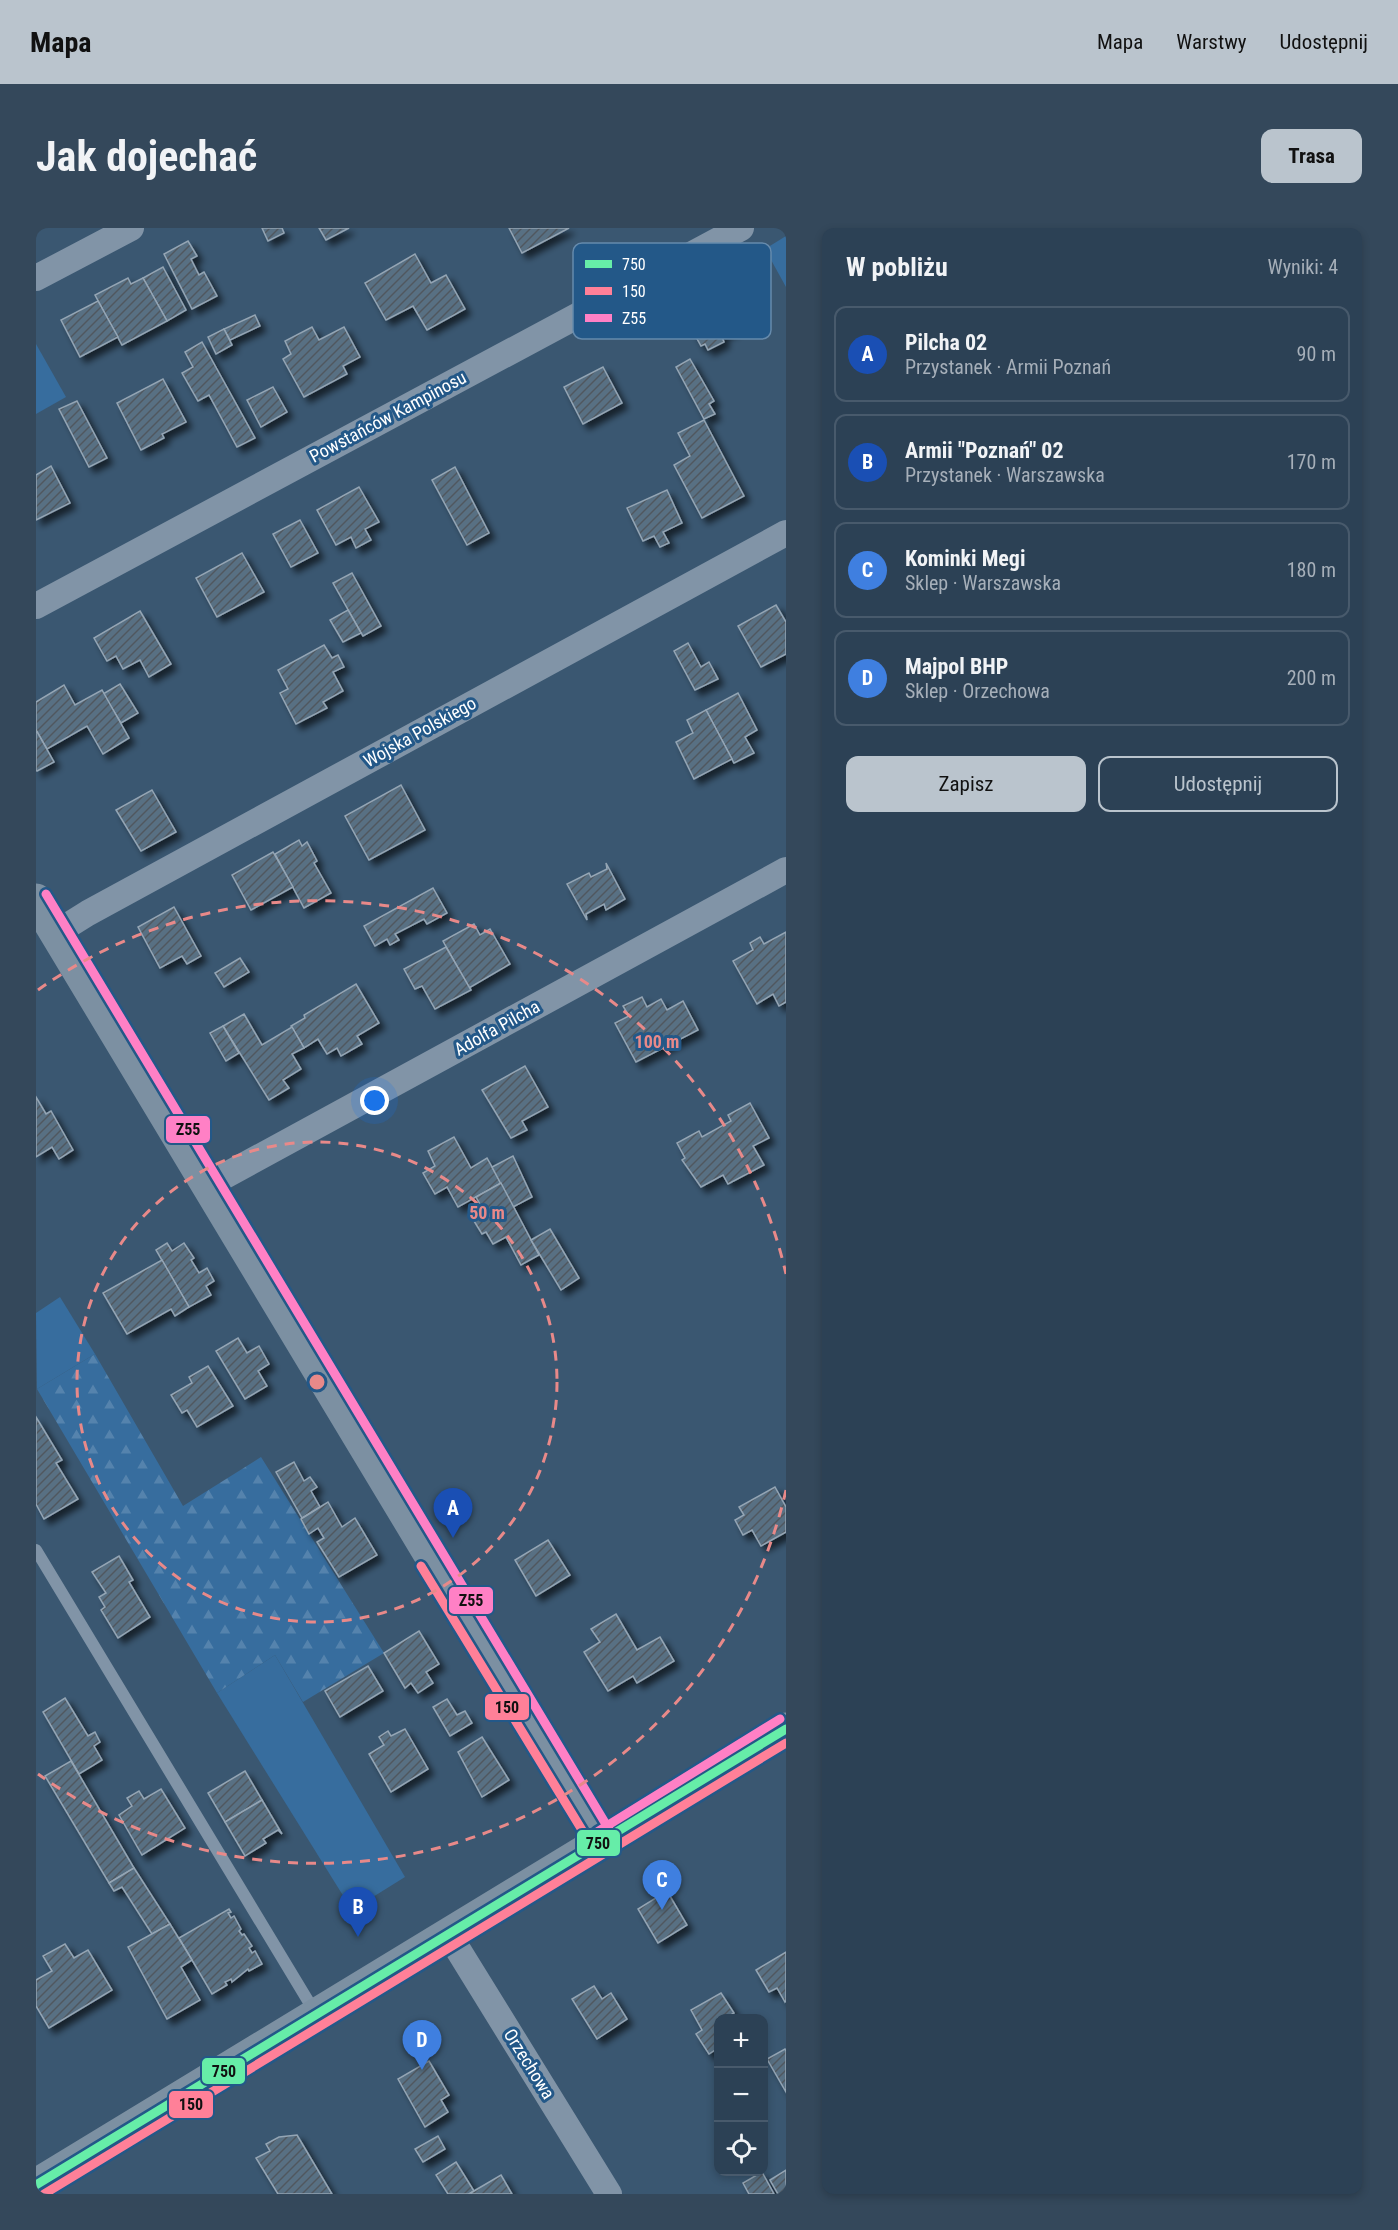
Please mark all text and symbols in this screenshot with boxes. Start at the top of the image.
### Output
text: Mapa [30,26,91,59]
text: Mapa [1097,30,1143,54]
text: Warstwy [1176,30,1247,54]
text: Udostępnij [1280,30,1368,54]
button: Trasa [1261,129,1362,183]
text: Jak dojechać [36,132,257,181]
legend [573,243,771,339]
text: W pobliżu [846,252,948,282]
text: 750 [622,255,646,274]
text: Wyniki: 4 [1267,255,1338,279]
text: 150 [622,282,646,301]
text: Z55 [622,309,646,328]
text: Pilcha 02 [905,330,987,355]
text: A [862,342,873,366]
text: 90 m [1297,342,1336,366]
text: Przystanek · Armii Poznań [905,355,1111,379]
street label: Powstańców Kampinosu [306,366,470,467]
text: Armii "Poznań" 02 [905,438,1064,463]
text: B [862,450,873,474]
text: 170 m [1287,450,1336,474]
text: Przystanek · Warszawska [905,463,1105,487]
text: Kominki Megi [905,546,1025,571]
text: C [862,558,873,582]
text: 180 m [1287,558,1336,582]
text: Sklep · Warszawska [905,571,1061,595]
text: Majpol BHP [905,654,1008,679]
text: D [862,666,873,690]
text: 200 m [1287,666,1336,690]
text: Sklep · Orzechowa [905,679,1050,703]
street label: Wojska Polskiego [360,692,480,771]
button: Zapisz [846,756,1086,812]
button: Udostępnij [1098,756,1338,812]
street label: Adolfa Pilcha [450,995,543,1060]
text: 100 m [635,1031,679,1052]
your location [360,1086,389,1115]
line badge: Z55 [165,1115,211,1144]
text: Z55 [176,1120,200,1139]
text: 50 m [469,1202,505,1223]
centre of rings [307,1372,327,1392]
pin: A [434,1488,472,1538]
line badge: Z55 [448,1586,494,1615]
text: Z55 [459,1591,483,1610]
line badge: 150 [484,1693,530,1721]
text: 150 [495,1698,519,1717]
line badge: 750 [576,1829,621,1857]
text: 750 [586,1834,610,1853]
pin: C [642,1860,682,1910]
pin: B [338,1888,378,1937]
map controls [714,2014,768,2176]
button: + [714,2014,768,2068]
pin: D [402,2020,442,2070]
street label: Orzechowa [500,2025,559,2103]
line badge: 750 [201,2057,246,2085]
text: 750 [212,2062,236,2081]
button: − [714,2068,768,2122]
line badge: 150 [168,2090,214,2119]
text: 150 [179,2095,203,2114]
button: locate [714,2122,768,2176]

